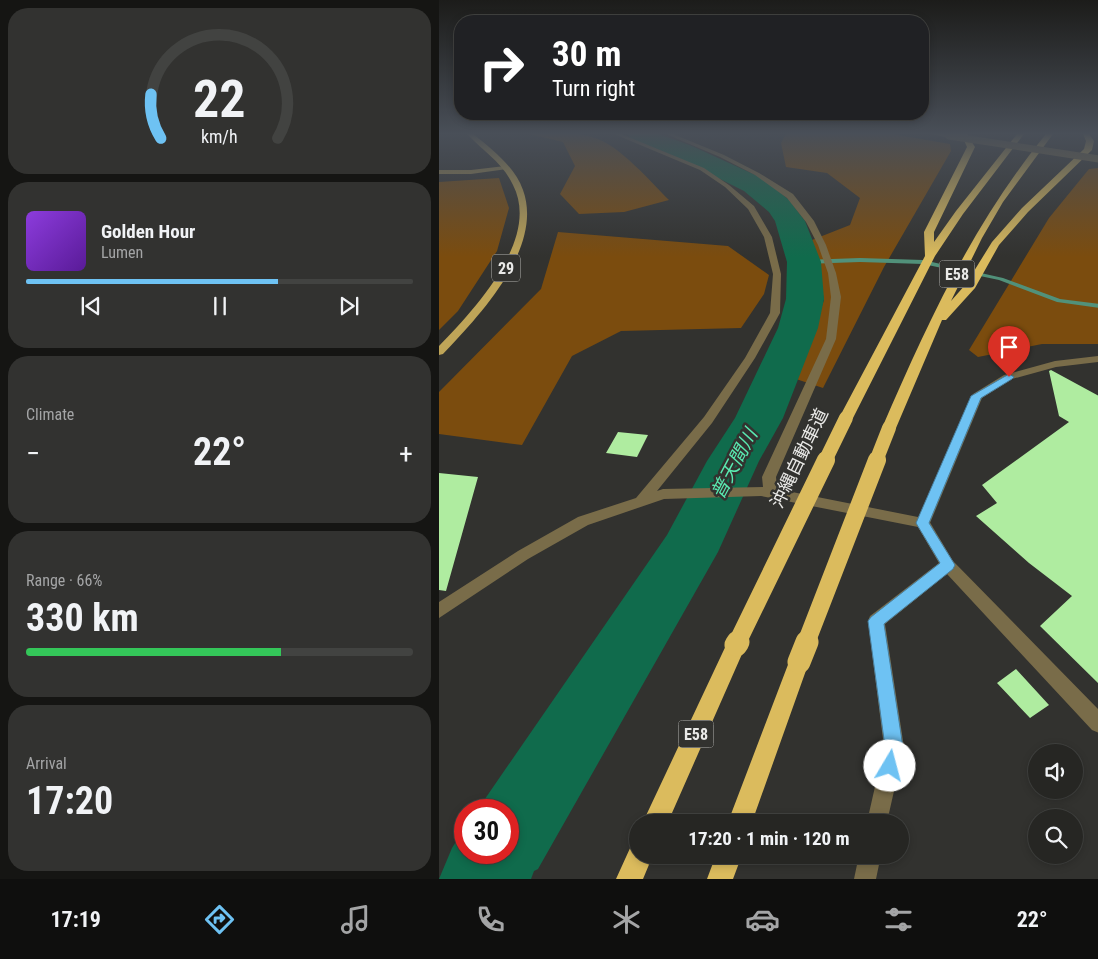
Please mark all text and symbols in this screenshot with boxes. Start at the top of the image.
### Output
text: 30 m [552,34,621,75]
icon: right [469,35,534,100]
text: 22 [193,69,246,130]
text: Turn right [552,76,635,101]
text: km/h [201,126,238,147]
text: Golden Hour [101,220,195,243]
text: Lumen [101,243,143,262]
road number: 29 [492,254,520,282]
road number: E58 [939,260,975,288]
icon: previous [77,292,105,320]
icon: pause [206,292,234,320]
icon: next [335,292,363,320]
pin [988,326,1030,377]
icon: arrive [995,333,1023,361]
text: Climate [26,405,74,424]
street label: 沖縄自動車道 [766,405,832,511]
water label: 普天間川 [706,423,763,503]
text: 22° [193,430,246,474]
text: − [26,437,40,470]
text: + [399,437,413,470]
text: Range · 66% [26,571,102,590]
text: 330 km [26,596,139,640]
road number: E58 [679,721,713,748]
position arrow [863,739,915,791]
map controls [1028,744,1083,864]
button: sound [1028,744,1083,799]
text: Arrival [26,754,67,773]
text: 17:20 [26,779,113,823]
speed limit sign: 30 [454,799,519,864]
button: search [1028,809,1083,864]
text: 17:20 · 1 min · 120 m [688,827,850,850]
icon: directions [202,902,237,937]
icon: music [338,902,373,937]
icon: phone [473,902,508,937]
icon: climate [609,902,644,937]
icon: car [745,902,780,937]
icon: filters [881,902,916,937]
text: 17:19 [50,907,101,932]
text: 22° [1017,907,1048,932]

